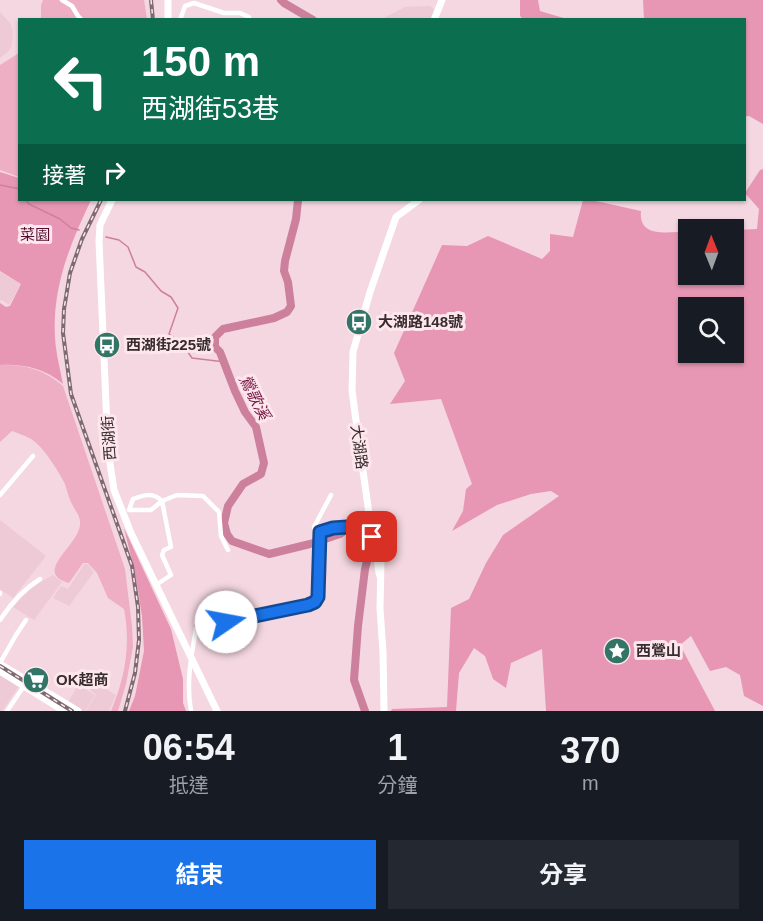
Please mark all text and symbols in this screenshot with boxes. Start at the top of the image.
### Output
text: 150 m [141,38,260,85]
icon: left [42,42,120,120]
text: 西湖街53巷 [141,94,279,124]
icon: right [98,156,131,189]
text: 接著 [42,163,86,188]
north arrow [678,219,744,285]
map controls [678,219,744,363]
park label: 菜園 [20,226,50,243]
button: search [678,297,744,363]
bus stop icon: 大湖路148號 [344,307,374,337]
place label: 大湖路148號 [378,313,463,330]
bus stop icon: 西湖街225號 [92,330,122,360]
place label: 西湖街225號 [126,336,211,353]
water label: 鶯歌溪 [236,372,274,424]
street label: 西湖街 [98,415,119,461]
street label: 大湖路 [348,423,371,470]
pin [346,511,397,562]
icon: arrive [355,520,388,553]
position arrow [194,590,258,654]
place icon: 西鶯山 [602,636,632,666]
place label: 西鶯山 [636,642,681,659]
supermarket icon: OK超商 [21,665,51,695]
place label: OK超商 [56,671,109,688]
text: 06:54 [143,727,235,768]
text: 1 [387,727,408,768]
text: 370 [560,730,620,771]
text: m [582,772,599,794]
text: 抵達 [169,774,209,796]
text: 分鐘 [377,774,417,796]
button: 結束 [24,840,376,909]
button: 分享 [388,840,739,909]

